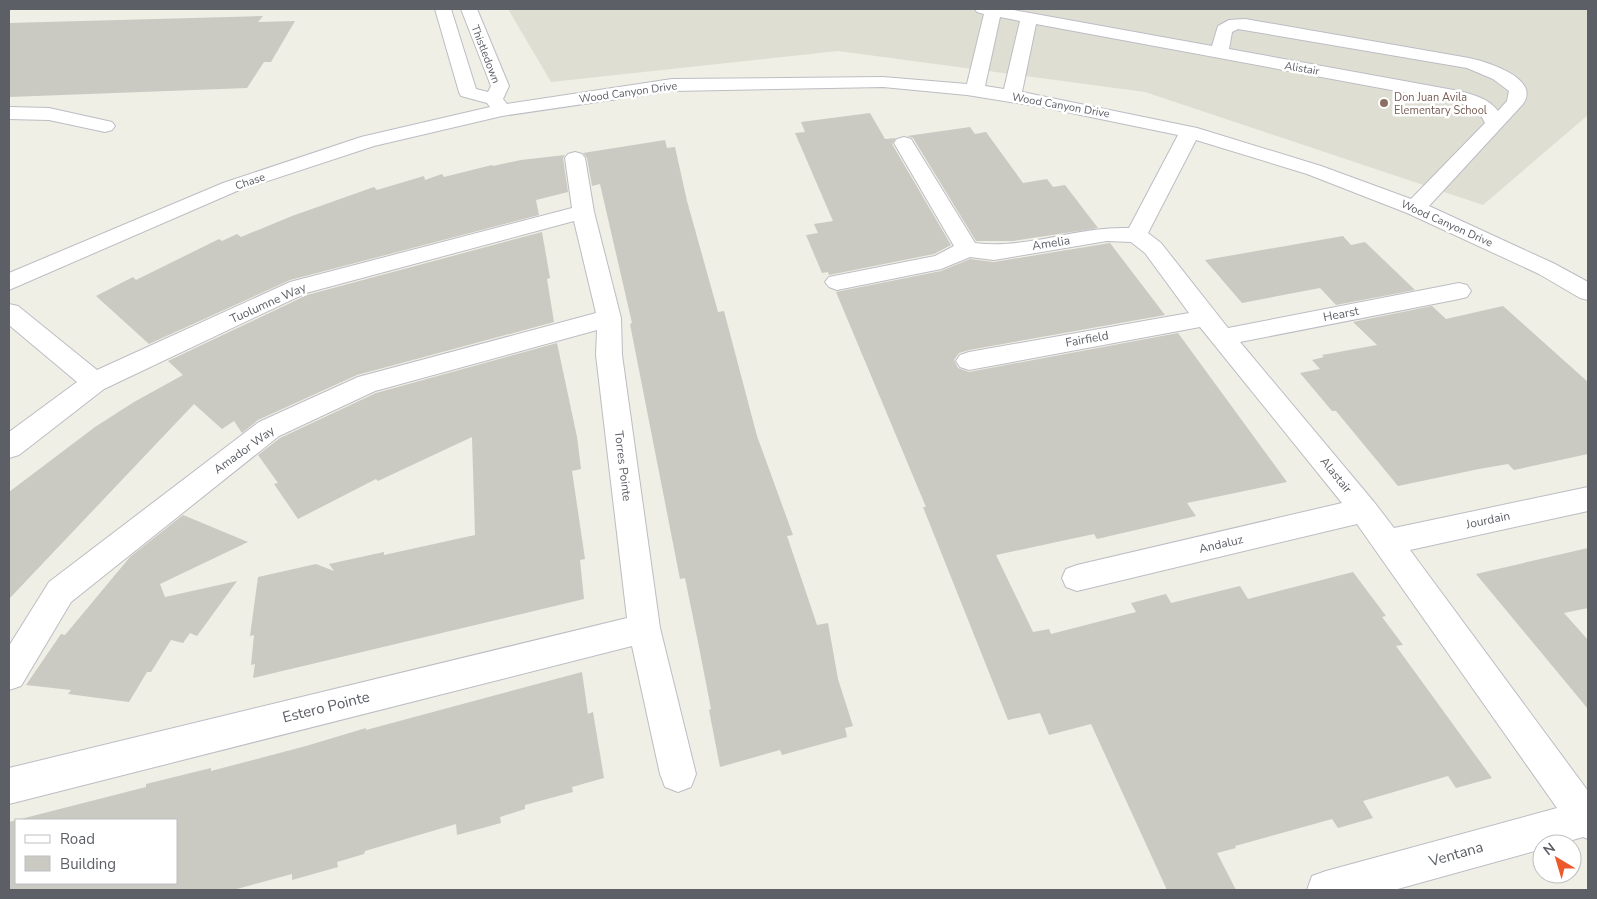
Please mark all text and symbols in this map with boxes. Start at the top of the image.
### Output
street label: Thistledown [468,23,504,86]
street label: Alistair [1283,58,1321,79]
street label: Wood Canyon Drive [578,78,678,107]
street label: Wood Canyon Drive [1011,90,1111,122]
place label: Don Juan Avila Elementary School [1394,90,1488,118]
marker: Don Juan Avila Elementary School [1378,97,1390,109]
street label: Chase [233,169,267,194]
street label: Wood Canyon Drive [1399,196,1495,251]
street label: Amelia [1031,232,1071,254]
street label: Tuolumne Way [227,279,309,327]
street label: Hearst [1322,303,1361,325]
street label: Fairfield [1064,327,1110,351]
street label: Amador Way [210,422,278,477]
street label: Torres Pointe [611,430,635,502]
street label: Alastair [1317,454,1356,497]
street label: Jourdain [1464,508,1511,533]
street label: Andaluz [1197,531,1245,557]
street label: Estero Pointe [280,687,372,727]
legend [15,819,178,884]
text: Road [60,829,95,849]
north arrow [1532,834,1582,884]
street label: Ventana [1426,837,1485,872]
text: N [1539,838,1559,860]
text: Building [60,854,116,874]

